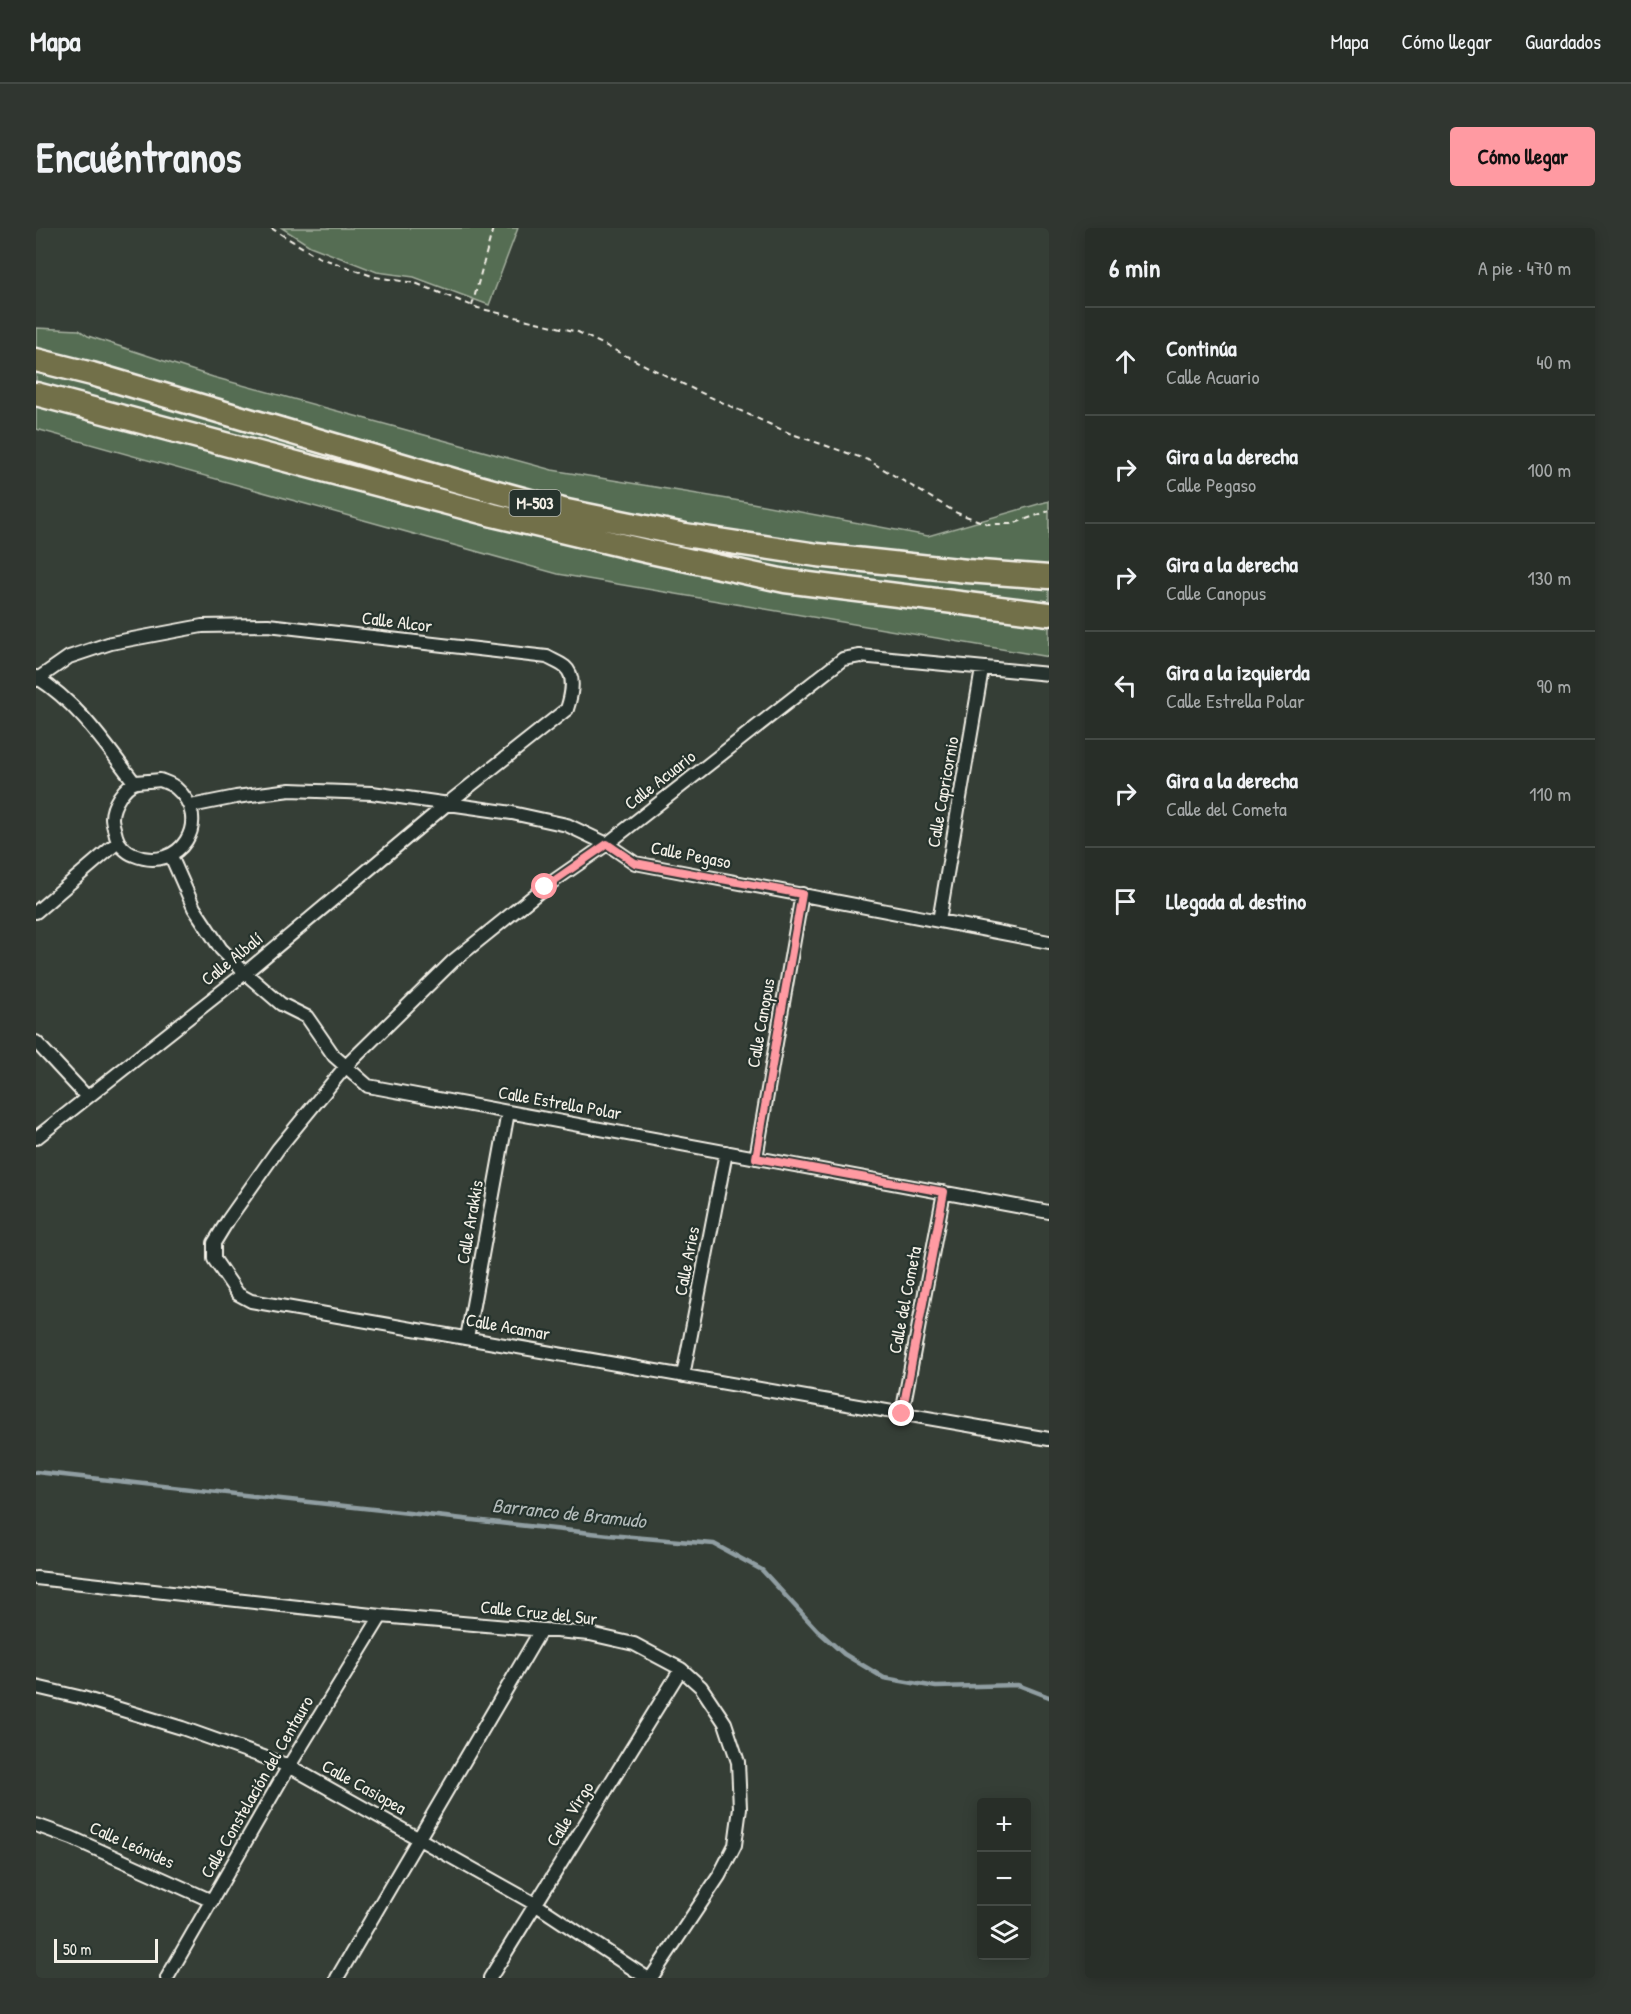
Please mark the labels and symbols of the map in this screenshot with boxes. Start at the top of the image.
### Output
road number: M-503 [510,490,560,516]
street label: Calle Alcor [360,605,434,638]
street label: Calle Capricornio [920,735,965,849]
street label: Calle Acuario [619,744,701,815]
street label: Calle Pegaso [649,835,733,875]
route start [531,873,557,899]
street label: Calle Albalí [196,926,268,991]
street label: Calle Canopus [740,976,781,1069]
street label: Calle Estrella Polar [496,1079,624,1126]
street label: Calle Arakkis [450,1178,489,1266]
street label: Calle Aries [668,1224,705,1298]
street label: Calle del Cometa [882,1244,927,1356]
street label: Calle Acamar [464,1307,552,1346]
route end [888,1400,914,1426]
water label: Barranco de Bramudo [491,1491,649,1534]
street label: Calle Cruz del Sur [479,1594,599,1631]
street label: Calle Constelación del Centauro [194,1691,319,1883]
street label: Calle Casiopea [317,1753,411,1820]
street label: Calle Virgo [540,1776,599,1851]
street label: Calle Leónides [86,1815,179,1874]
scale bar [54,1936,158,1964]

